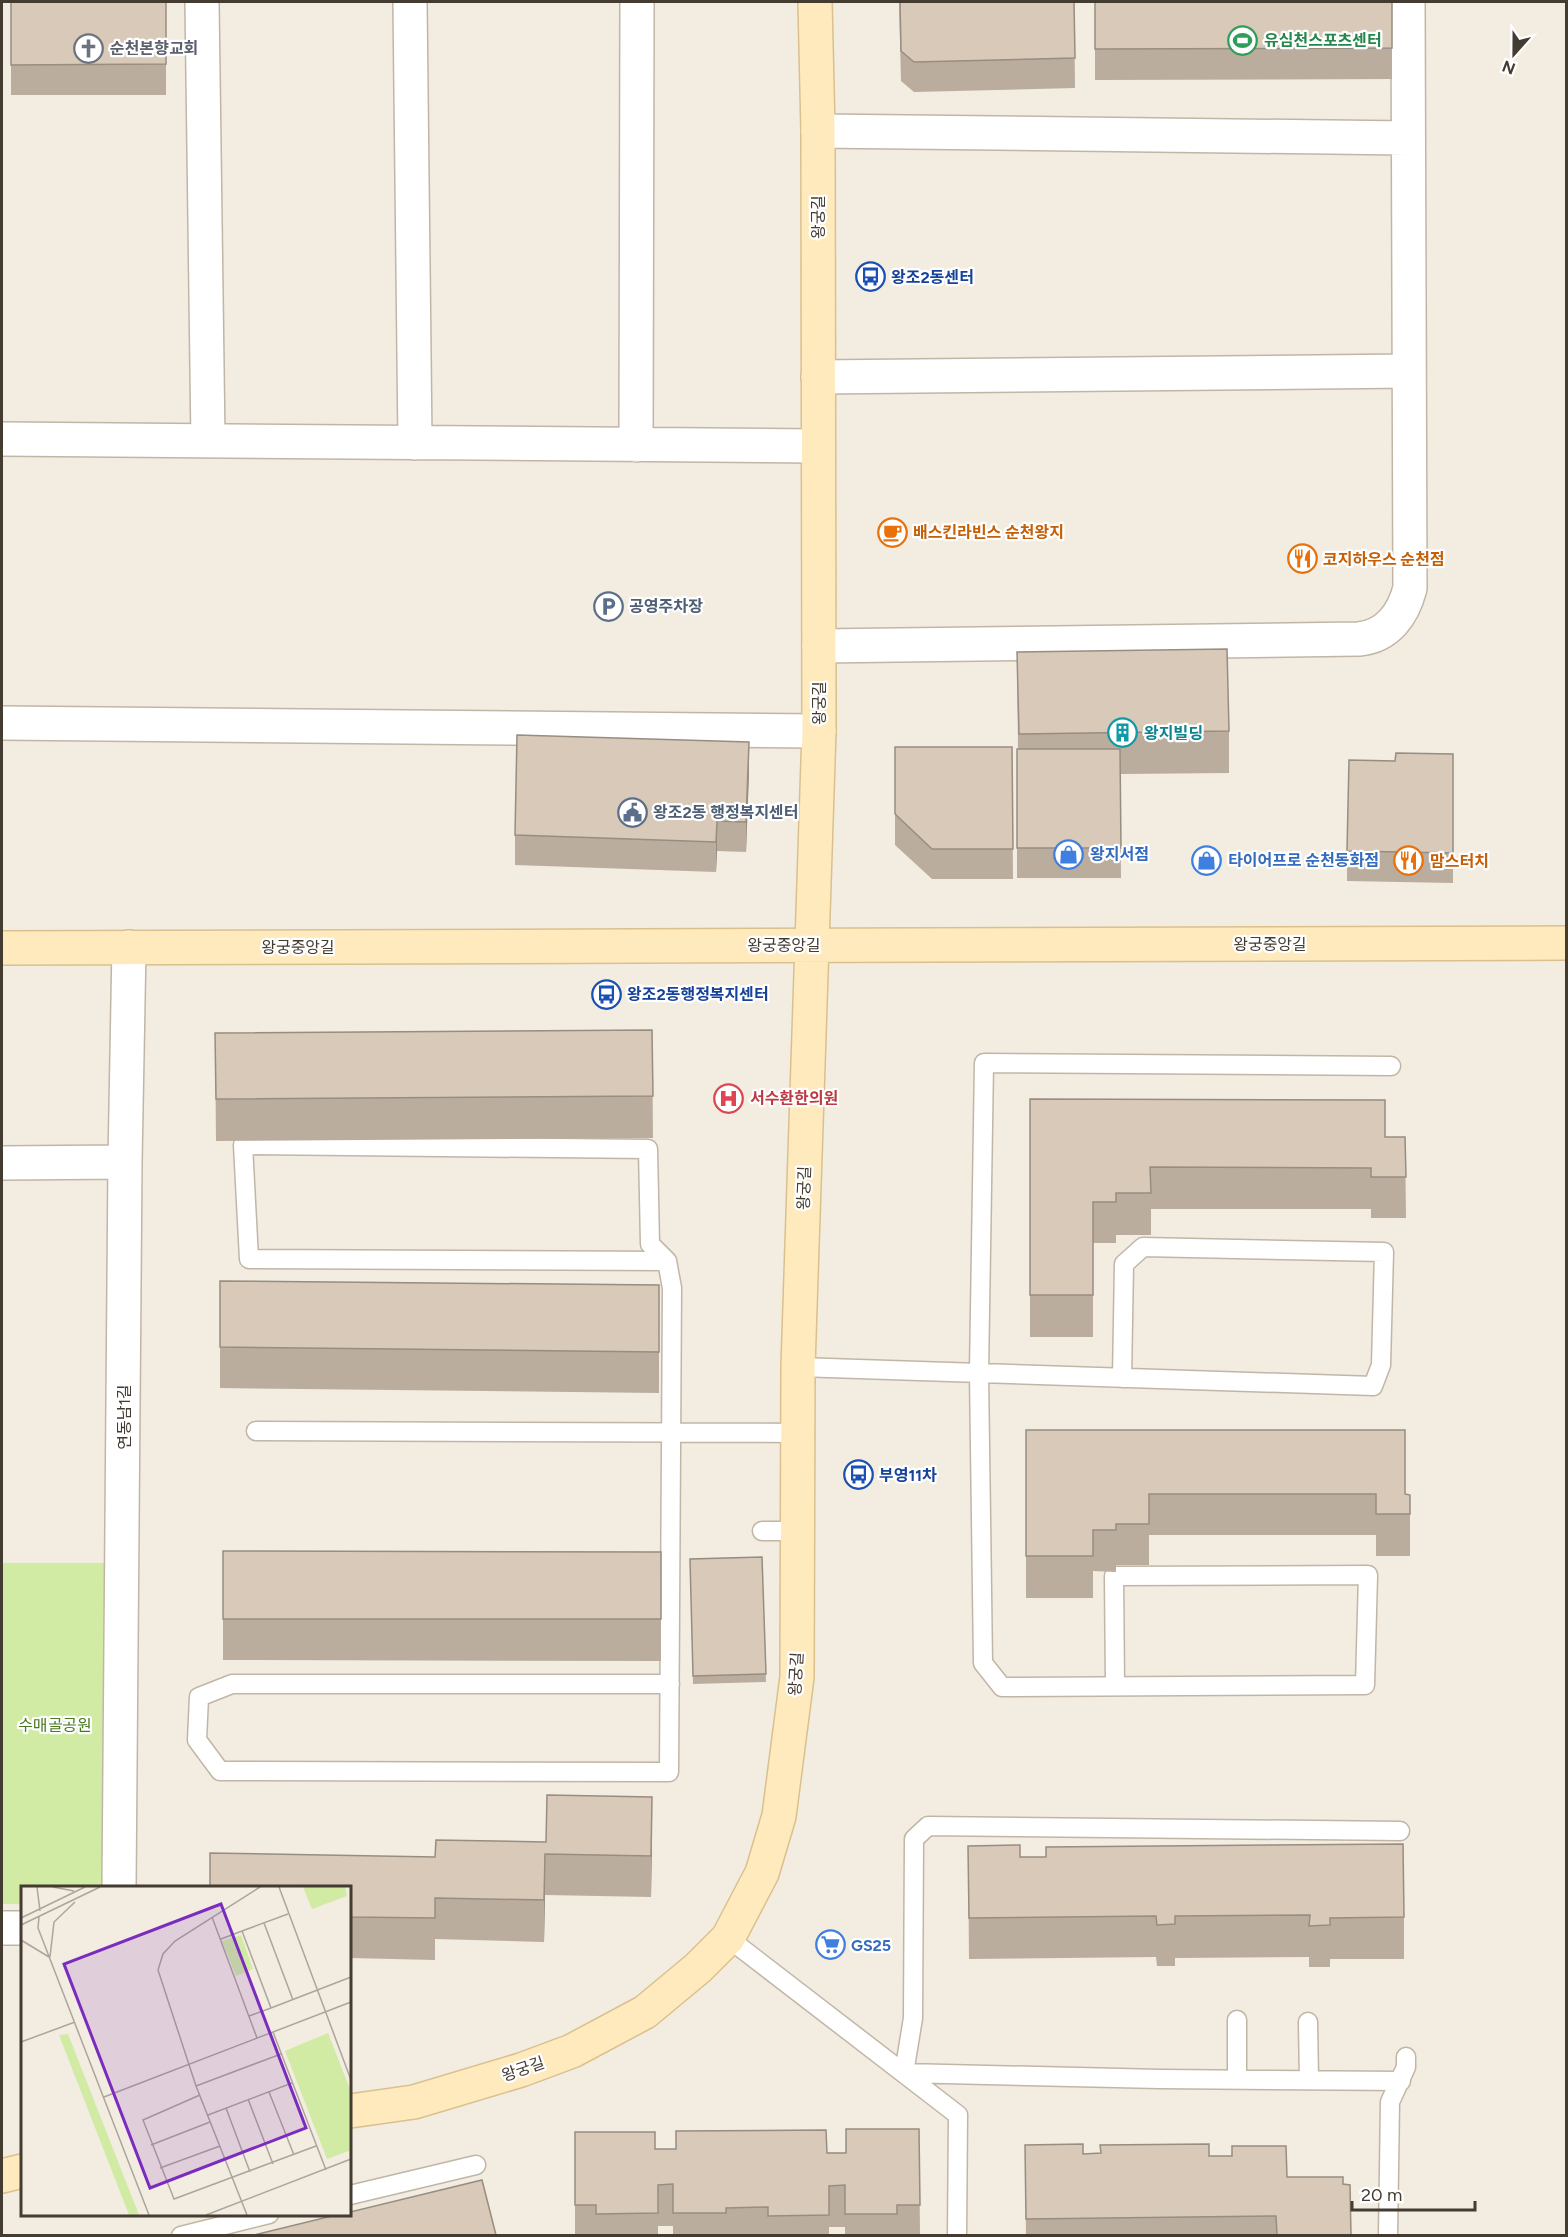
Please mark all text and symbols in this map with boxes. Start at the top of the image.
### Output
sports icon: 유심천스포츠센터 [1227,24,1259,56]
north arrow [1484,24,1544,84]
place label: 유심천스포츠센터 [1264,31,1382,50]
church icon: 순천본향교회 [73,32,105,64]
place label: 순천본향교회 [110,39,198,58]
text: N [1500,56,1518,79]
street label: 왕궁길 [809,195,828,239]
bus stop icon: 왕조2동센터 [854,261,886,293]
place label: 왕조2동센터 [891,268,974,287]
cafe icon: 배스킨라빈스 순천왕지 [876,516,908,548]
place label: 배스킨라빈스 순천왕지 [913,523,1064,542]
restaurant icon: 코지하우스 순천점 [1286,543,1318,575]
place label: 코지하우스 순천점 [1323,550,1445,569]
parking icon: 공영주차장 [592,590,624,622]
place label: 공영주차장 [629,597,703,616]
street label: 왕궁길 [810,681,829,725]
building icon: 왕지빌딩 [1107,717,1139,749]
place label: 왕지빌딩 [1144,724,1203,743]
public building icon: 왕조2동 행정복지센터 [616,796,648,828]
place label: 왕조2동 행정복지센터 [653,803,799,822]
shop icon: 왕지서점 [1053,838,1085,870]
shop icon: 타이어프로 순천동화점 [1191,844,1223,876]
place label: 왕지서점 [1090,845,1149,864]
restaurant icon: 맘스터치 [1393,845,1425,877]
place label: 타이어프로 순천동화점 [1228,851,1379,870]
place label: 맘스터치 [1430,852,1489,871]
street label: 왕궁중앙길 [1233,935,1307,954]
street label: 왕궁중앙길 [747,936,821,955]
street label: 왕궁중앙길 [261,938,335,957]
bus stop icon: 왕조2동행정복지센터 [590,978,622,1010]
place label: 왕조2동행정복지센터 [627,985,769,1004]
hospital icon: 서수환한의원 [713,1082,745,1114]
place label: 서수환한의원 [750,1089,838,1108]
street label: 왕궁길 [794,1166,814,1210]
street label: 연동남1길 [115,1384,134,1450]
bus stop icon: 부영11차 [842,1459,874,1491]
place label: 부영11차 [879,1466,937,1485]
street label: 왕궁길 [785,1651,807,1697]
park label: 수매골공원 [18,1716,92,1735]
inset map [21,1886,351,2216]
supermarket icon: GS25 [814,1929,846,1961]
place label: GS25 [851,1936,891,1955]
street label: 왕궁길 [499,2053,547,2085]
scale bar [1352,2174,1475,2212]
text: 20 m [1361,2184,1402,2206]

